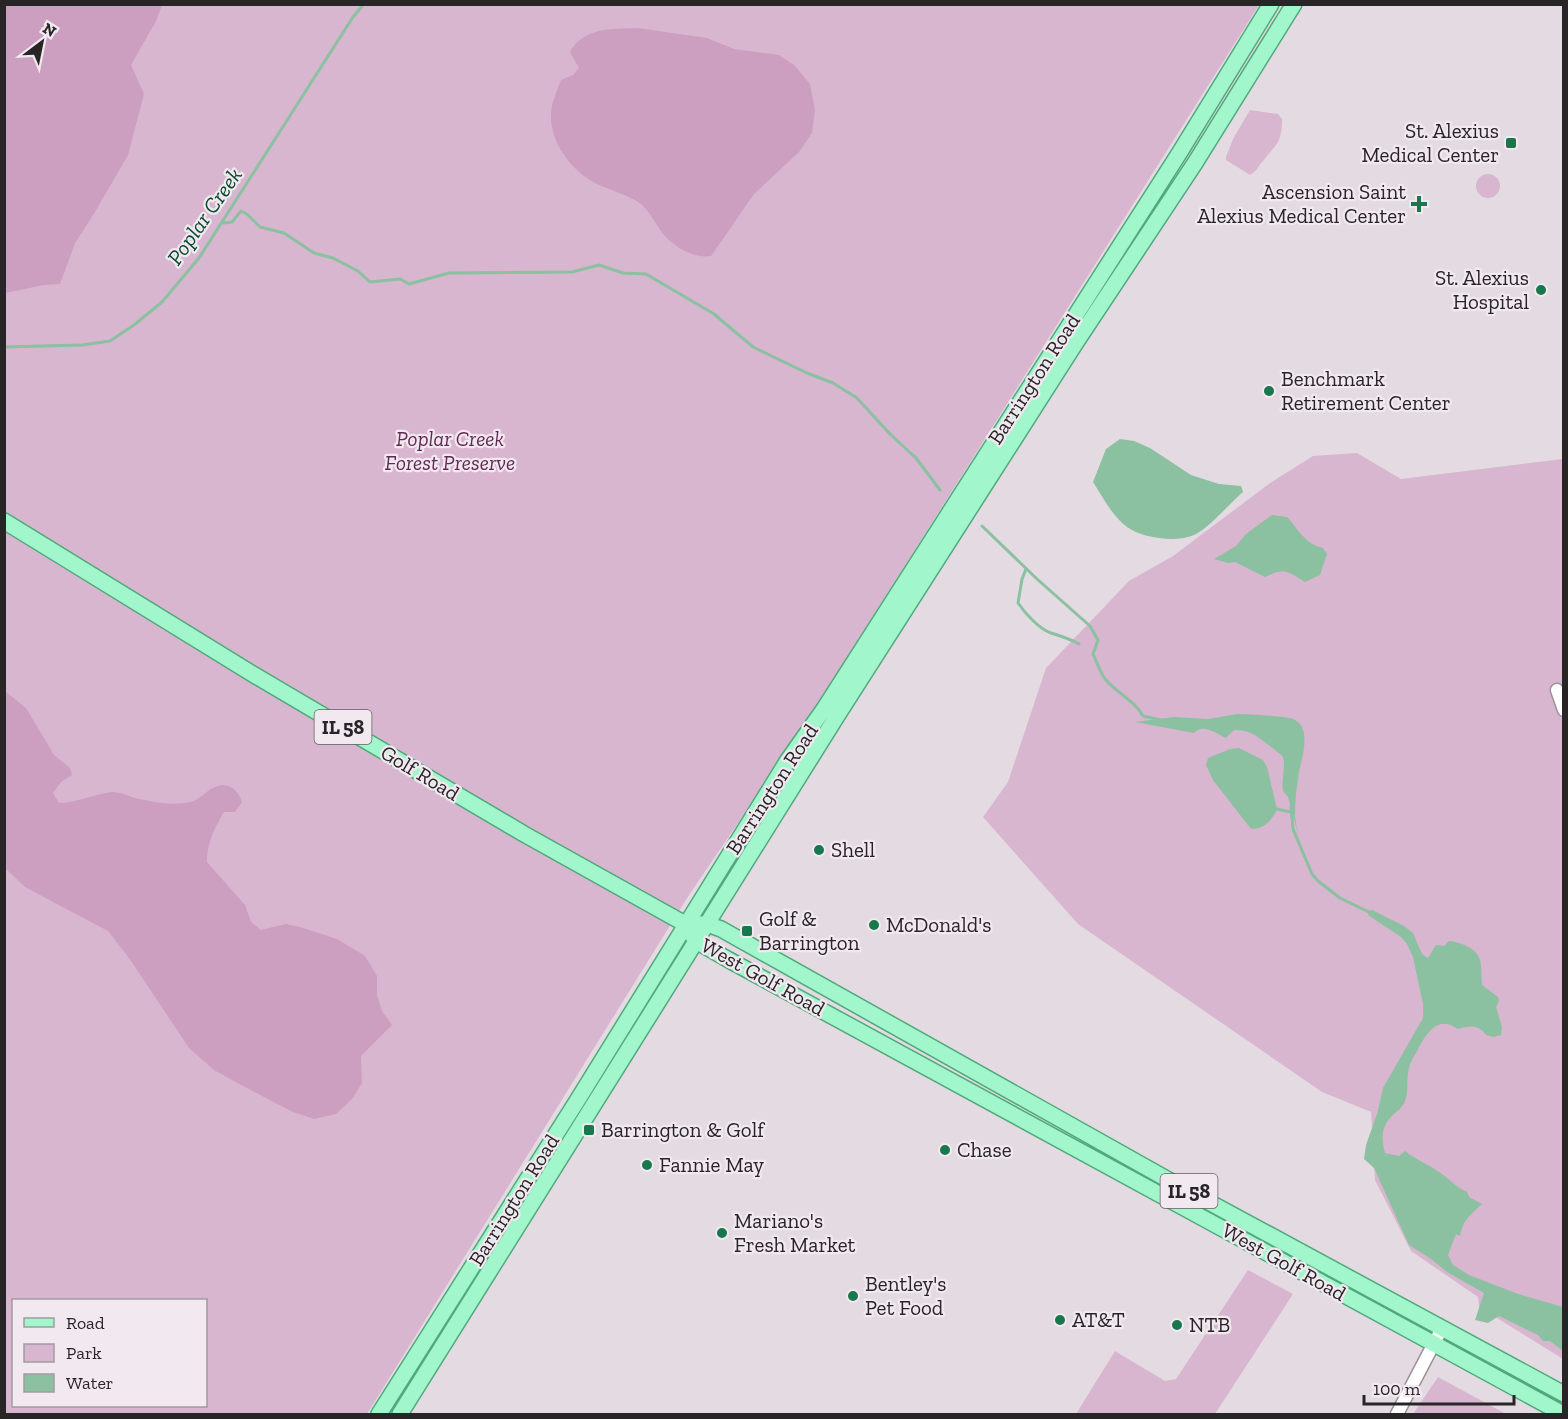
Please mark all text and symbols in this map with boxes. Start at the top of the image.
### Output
north arrow [12,12,72,72]
text: N [39,18,60,41]
place label: St. Alexius Medical Center [1362,118,1499,167]
marker: St. Alexius Medical Center [1504,136,1518,150]
water label: Poplar Creek [161,162,248,270]
place label: Ascension Saint Alexius Medical Center [1197,179,1406,228]
marker: Ascension Saint Alexius Medical Center [1410,195,1428,213]
place label: St. Alexius Hospital [1435,265,1529,314]
marker: St. Alexius Hospital [1534,283,1548,297]
street label: Barrington Road [982,308,1085,449]
place label: Benchmark Retirement Center [1281,366,1450,415]
marker: Benchmark Retirement Center [1262,384,1276,398]
park label: Poplar Creek Forest Preserve [385,426,515,475]
road number: IL 58 [314,710,372,744]
street label: Barrington Road [720,718,823,859]
street label: Golf Road [376,739,465,806]
place label: Shell [831,837,875,862]
marker: Shell [812,843,826,857]
place label: Golf & Barrington [759,906,860,955]
place label: McDonald's [886,912,991,937]
marker: McDonald's [867,918,881,932]
marker: Golf & Barrington [740,924,754,938]
street label: West Golf Road [697,932,830,1021]
place label: Barrington & Golf [601,1117,765,1142]
marker: Barrington & Golf [582,1123,596,1137]
street label: Barrington Road [463,1129,564,1270]
place label: Chase [957,1137,1012,1162]
marker: Chase [938,1143,952,1157]
place label: Fannie May [659,1152,764,1177]
marker: Fannie May [640,1158,654,1172]
road number: IL 58 [1160,1174,1218,1208]
place label: Mariano's Fresh Market [734,1208,856,1257]
street label: West Golf Road [1218,1217,1351,1306]
marker: Mariano's Fresh Market [715,1226,729,1240]
place label: Bentley's Pet Food [865,1271,946,1320]
marker: Bentley's Pet Food [846,1289,860,1303]
legend [12,1299,207,1407]
place label: AT&T [1072,1307,1125,1332]
text: Road [66,1312,105,1334]
place label: NTB [1189,1312,1230,1337]
marker: AT&T [1053,1313,1067,1327]
marker: NTB [1170,1318,1184,1332]
text: Park [66,1342,102,1364]
scale bar [1364,1368,1514,1406]
text: Water [66,1372,113,1394]
text: 100 m [1373,1378,1421,1400]

